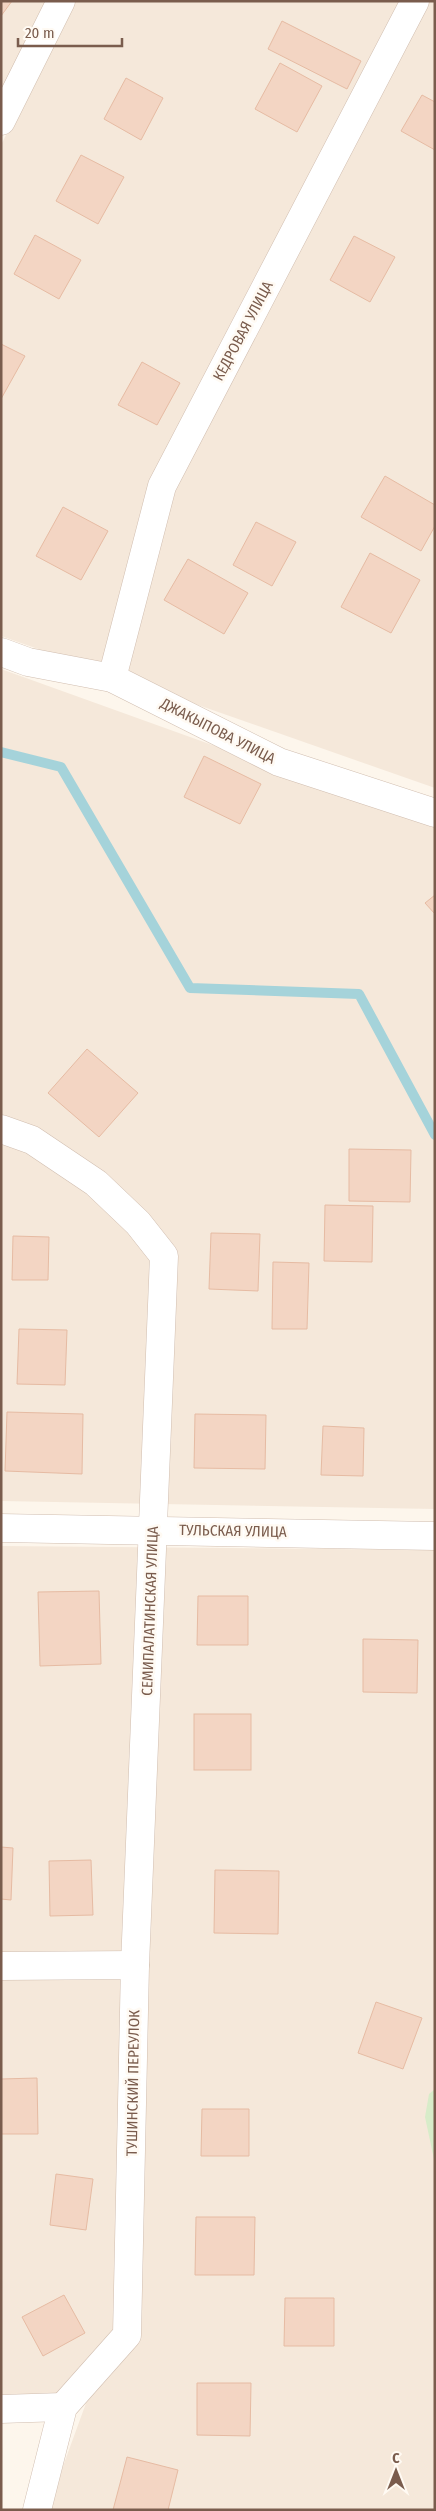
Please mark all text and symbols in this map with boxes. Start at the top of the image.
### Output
scale bar [18,15,121,47]
text: 20 m [25,24,55,42]
street label: КЕДРОВАЯ УЛИЦА [209,278,277,384]
street label: ДЖАКЫПОВА УЛИЦА [157,694,278,768]
street label: ТУЛЬСКАЯ УЛИЦА [179,1521,287,1541]
street label: СЕМИПАЛАТИНСКАЯ УЛИЦА [138,1526,162,1696]
street label: ТУШИНСКИЙ ПЕРЕУЛОК [123,2010,143,2156]
north arrow [371,2446,421,2496]
text: С [392,2450,400,2467]

